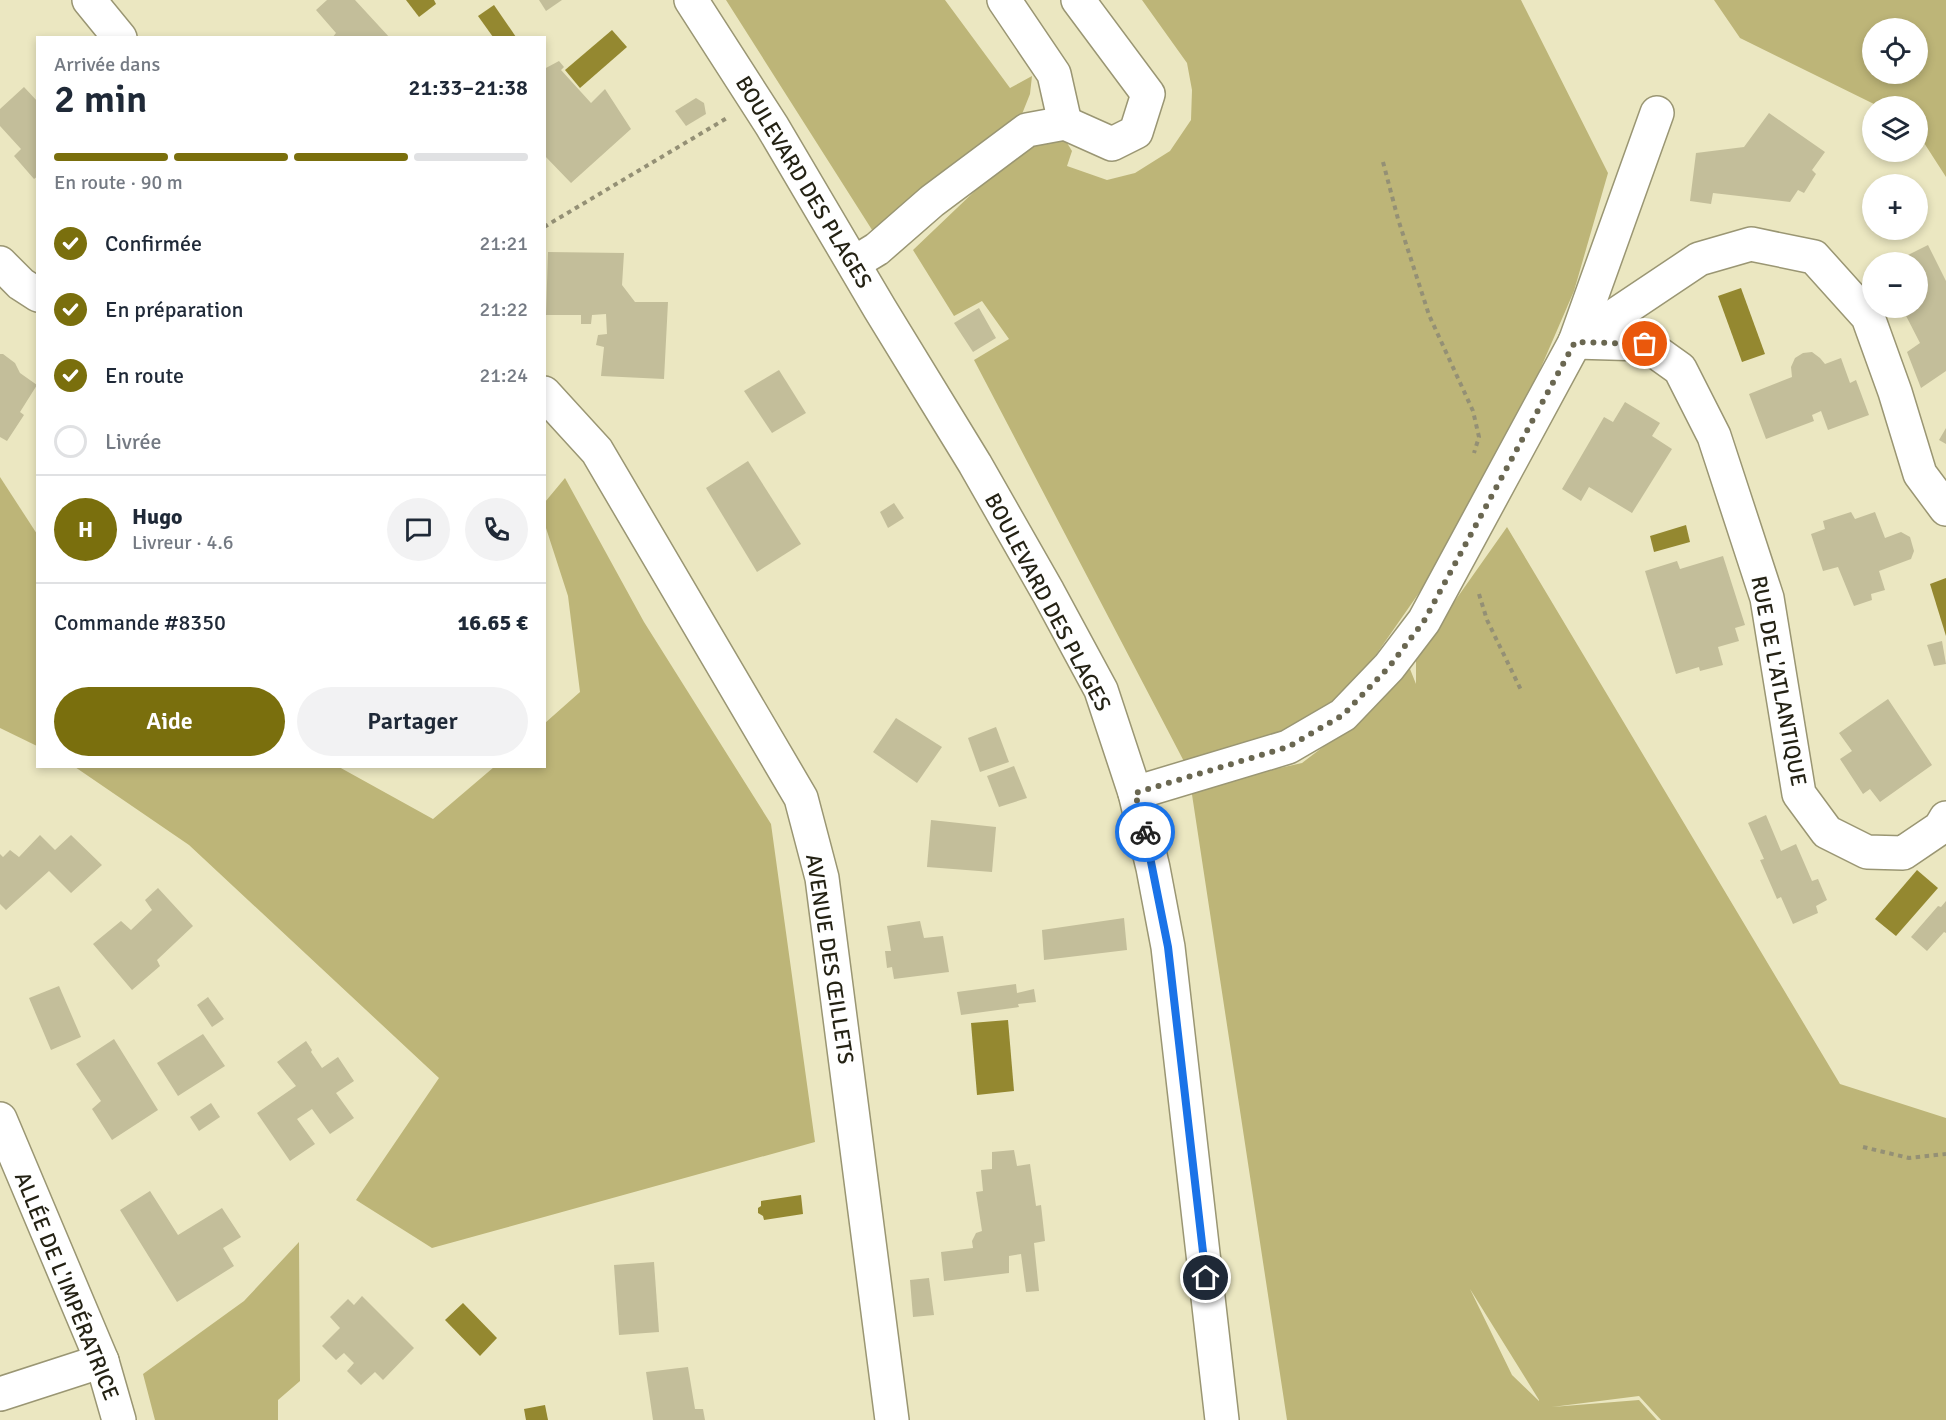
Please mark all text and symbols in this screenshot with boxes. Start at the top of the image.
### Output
map controls [1862,18,1928,318]
button: locate [1862,18,1928,84]
text: Arrivée dans [54,52,160,77]
street label: BOULEVARD DES PLAGES [730,71,878,293]
text: 21:33–21:38 [409,74,528,101]
text: 2 min [54,75,147,123]
button: layers [1862,96,1928,162]
text: En route · 90 m [54,170,183,195]
button: + [1862,174,1928,240]
icon: check [54,227,87,260]
text: Confirmée [105,230,202,257]
text: 21:21 [479,231,528,256]
button: − [1862,252,1928,318]
icon: check [54,293,87,326]
text: En préparation [105,296,244,323]
text: 21:22 [479,297,528,322]
pin [1619,318,1670,369]
icon: bag [1628,327,1661,360]
icon: check [54,359,87,392]
text: En route [105,362,184,389]
text: 21:24 [479,363,528,388]
text: Livrée [105,428,162,455]
street label: BOULEVARD DES PLAGES [979,488,1117,716]
button: chat [387,498,450,561]
button: phone [465,498,528,561]
text: Hugo [132,503,182,530]
text: H [78,516,93,543]
text: Livreur · 4.6 [132,530,233,555]
street label: RUE DE L'ATLANTIQUE [1745,574,1813,788]
text: Commande #8350 [54,609,226,636]
text: 16.65 € [457,609,528,636]
button: Aide [54,687,285,756]
button: Partager [297,687,528,756]
courier [1115,802,1175,862]
icon: bike [1129,816,1162,849]
street label: AVENUE DES ŒILLETS [800,852,860,1066]
street label: ALLÉE DE L'IMPÉRATRICE [9,1168,125,1404]
pin [1180,1252,1231,1303]
icon: home [1189,1261,1222,1294]

